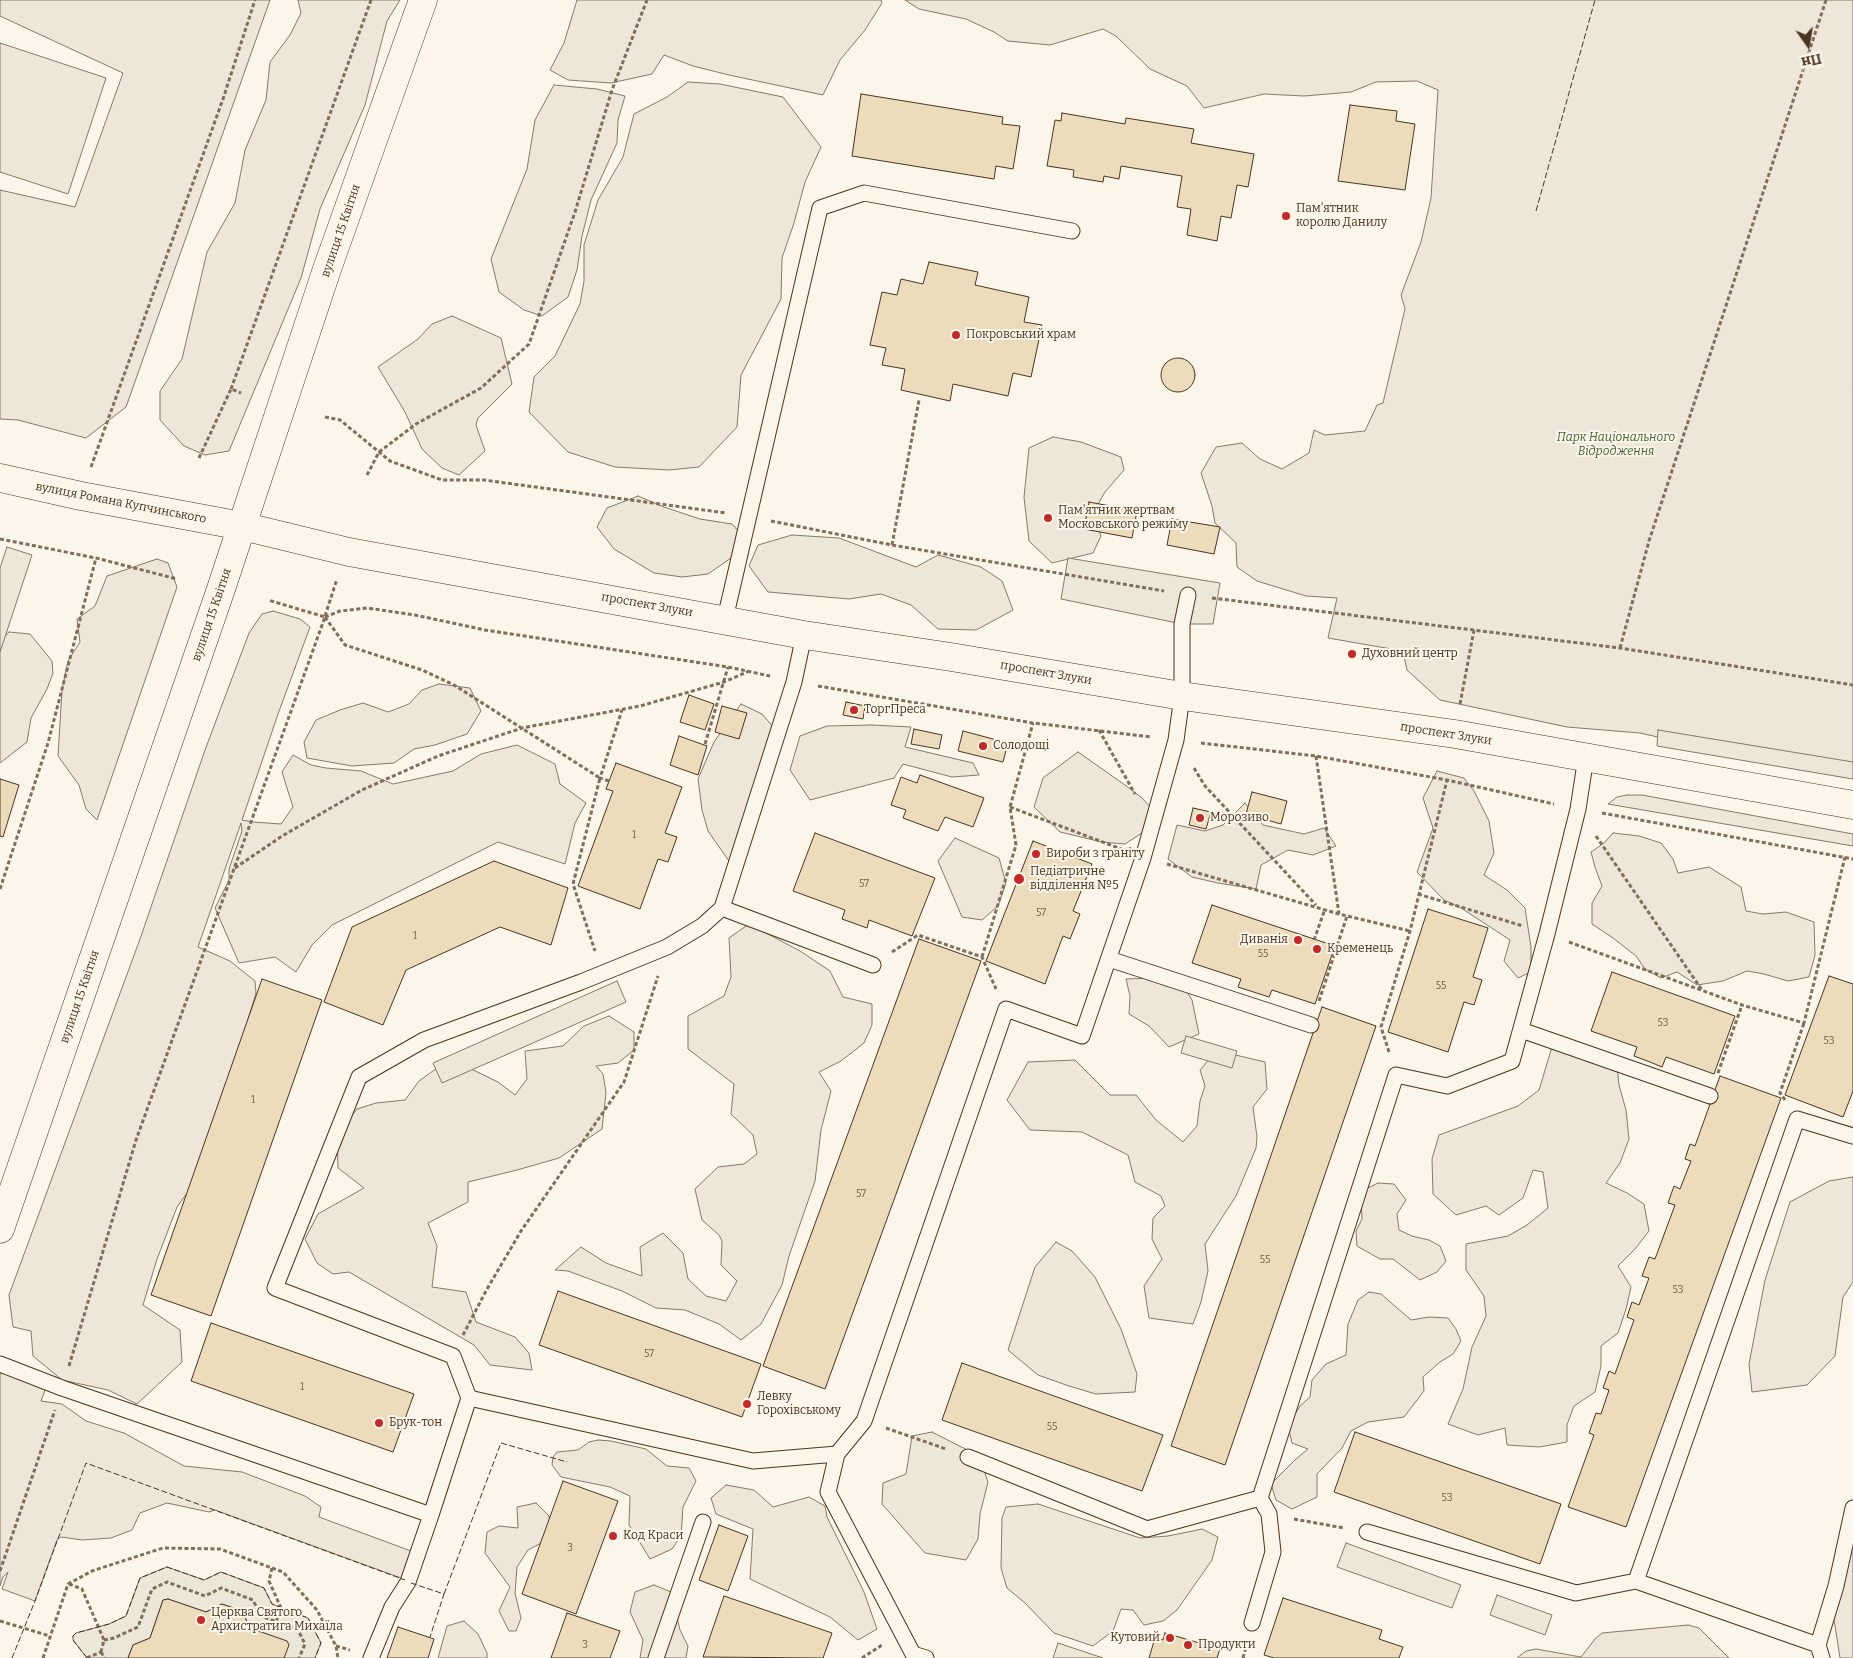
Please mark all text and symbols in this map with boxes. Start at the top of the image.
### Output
north arrow [1783,20,1833,70]
text: Пн [1800,50,1823,71]
street label: вулиця 15 Квітня [318,183,364,279]
place label: Пам'ятник королю Данилу [1296,202,1387,230]
marker: Пам'ятник королю Данилу [1280,210,1292,222]
place label: Покровський храм [966,328,1076,342]
marker: Покровський храм [950,329,962,341]
park label: Парк Національного Відродження [1557,431,1675,459]
street label: вулиця Романа Купчинського [34,479,208,527]
place label: Пам'ятник жертвам Московського режиму [1058,504,1188,532]
marker: Пам'ятник жертвам Московського режиму [1042,512,1054,524]
street label: вулиця 15 Квітня [189,567,235,663]
street label: проспект Злуки [600,590,694,620]
place label: Духовний центр [1362,647,1458,661]
marker: Духовний центр [1346,648,1358,660]
street label: проспект Злуки [999,658,1093,688]
place label: ТоргПреса [864,703,926,717]
marker: ТоргПреса [848,704,860,716]
street label: проспект Злуки [1399,720,1493,748]
place label: Солодощі [993,739,1049,753]
marker: Солодощі [977,740,989,752]
place label: Морозиво [1210,811,1269,825]
marker: Морозиво [1194,812,1206,824]
house number: 1 [632,829,636,841]
place label: Вироби з граніту [1046,847,1145,861]
marker: Вироби з граніту [1030,848,1042,860]
place label: Педіатричне відділення №5 [1030,865,1119,893]
marker: Педіатричне відділення №5 [1012,872,1026,886]
house number: 57 [859,878,869,890]
house number: 57 [1036,907,1046,919]
house number: 1 [413,930,417,942]
place label: Диванія [1240,933,1288,947]
marker: Диванія [1292,934,1304,946]
place label: Кременець [1327,942,1393,956]
marker: Кременець [1311,943,1323,955]
house number: 55 [1258,948,1268,960]
street label: вулиця 15 Квітня [57,949,103,1045]
house number: 55 [1436,980,1446,992]
house number: 53 [1658,1017,1668,1029]
house number: 53 [1824,1035,1834,1047]
house number: 1 [251,1094,255,1106]
house number: 57 [856,1188,866,1200]
house number: 55 [1260,1254,1270,1266]
house number: 53 [1673,1284,1683,1296]
house number: 57 [644,1348,654,1360]
house number: 1 [300,1381,304,1393]
place label: Левку Горохівському [757,1390,841,1418]
marker: Левку Горохівському [741,1398,753,1410]
place label: Брук-тон [389,1416,442,1430]
marker: Брук-тон [373,1417,385,1429]
house number: 55 [1047,1421,1057,1433]
house number: 53 [1442,1492,1452,1504]
place label: Код Краси [623,1529,683,1543]
marker: Код Краси [607,1530,619,1542]
house number: 3 [567,1542,573,1554]
place label: Церква Святого Архистратига Михаїла [211,1606,343,1634]
marker: Церква Святого Архистратига Михаїла [195,1614,207,1626]
place label: Кутовий [1110,1631,1160,1645]
marker: Кутовий [1164,1632,1176,1644]
place label: Продукти [1198,1638,1256,1652]
house number: 3 [582,1639,588,1651]
marker: Продукти [1182,1639,1194,1651]

